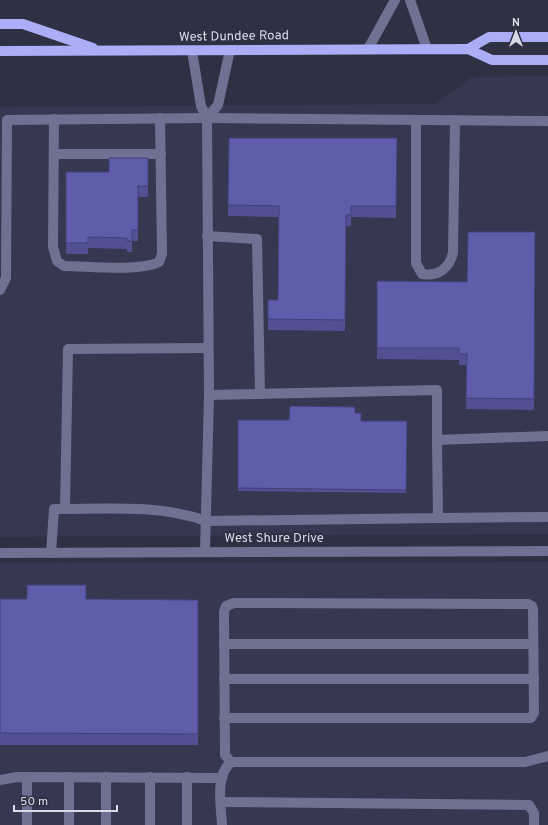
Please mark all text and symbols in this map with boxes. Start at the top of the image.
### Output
north arrow [496,12,536,52]
text: N [512,16,520,30]
street label: West Dundee Road [179,28,289,46]
street label: West Shure Drive [224,531,324,547]
scale bar [14,787,117,813]
text: 50 m [20,794,48,810]

